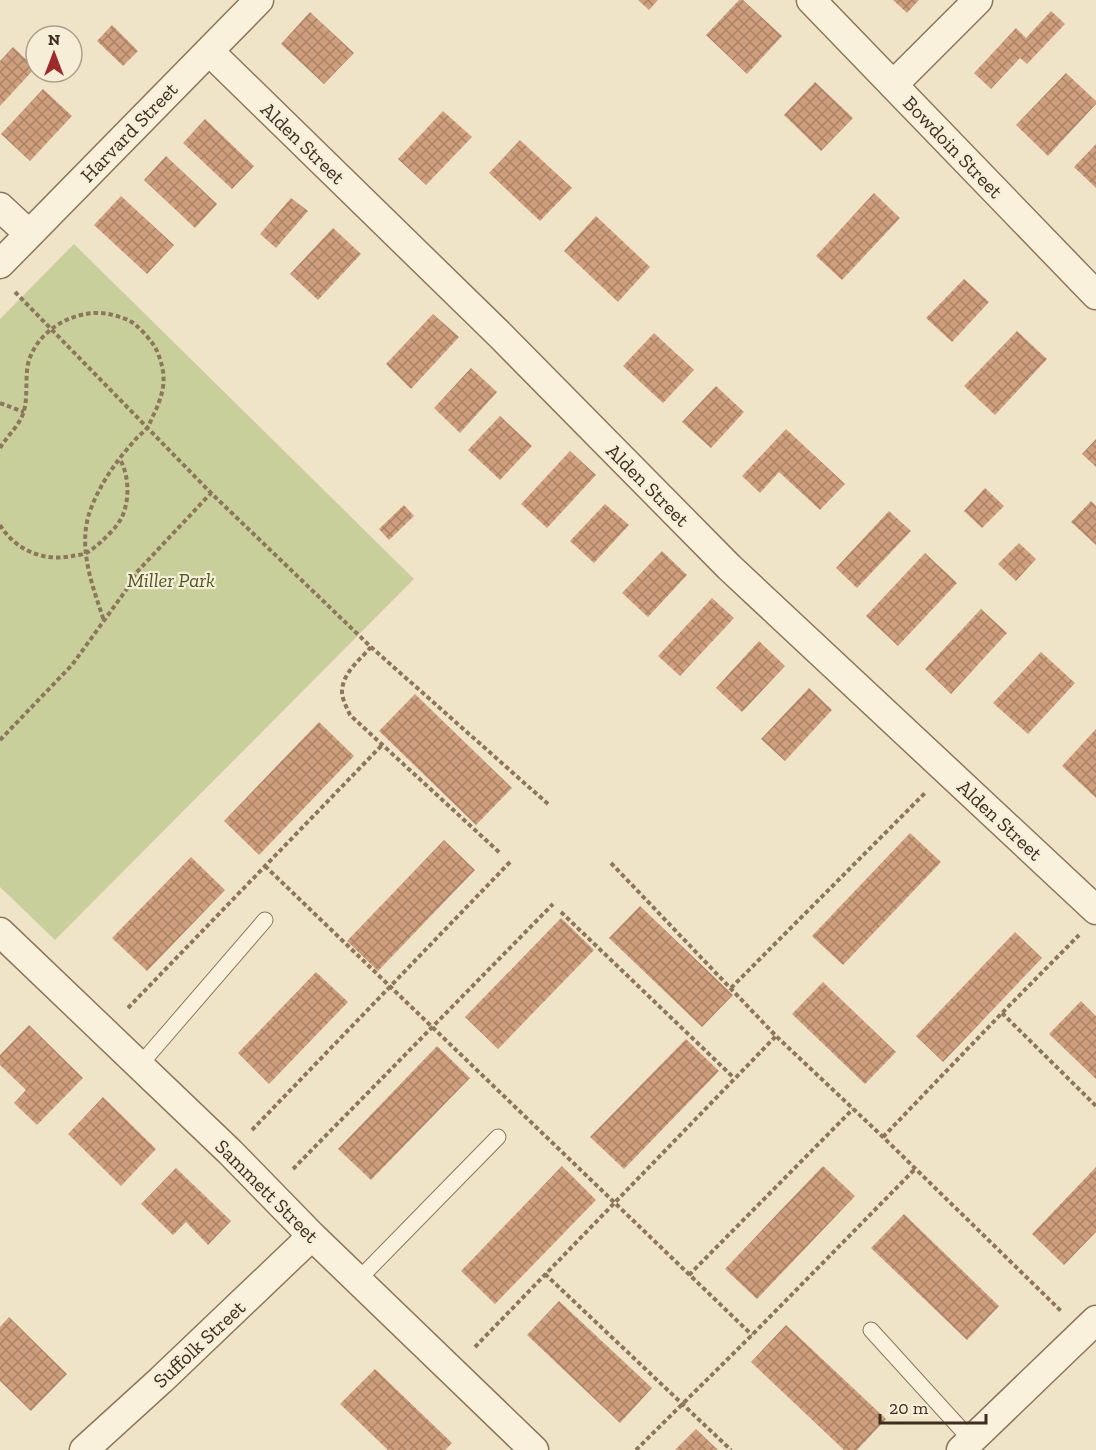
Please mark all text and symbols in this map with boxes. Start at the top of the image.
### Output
north arrow [24,24,84,84]
text: N [48,30,60,49]
street label: Harvard Street [75,77,183,187]
street label: Bowdoin Street [898,91,1008,204]
street label: Alden Street [256,97,350,189]
street label: Alden Street [602,439,695,532]
park label: Miller Park [127,568,215,592]
street label: Alden Street [953,775,1048,866]
street label: Sammett Street [210,1134,324,1248]
street label: Suffolk Street [148,1295,250,1393]
scale bar [880,1387,986,1425]
text: 20 m [889,1397,929,1419]

